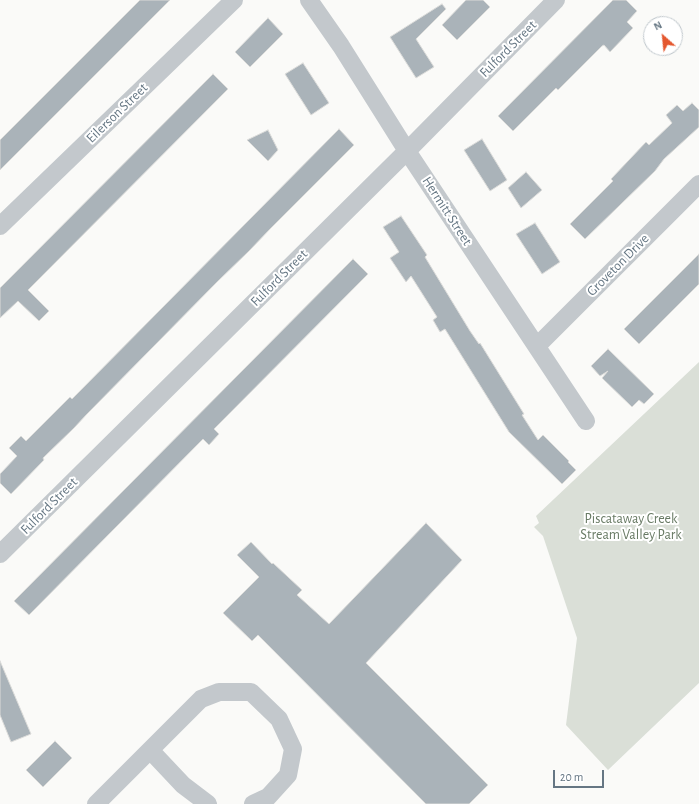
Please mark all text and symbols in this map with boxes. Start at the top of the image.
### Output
north arrow [643,16,683,56]
street label: Fulford Street [476,17,540,81]
text: N [652,19,664,32]
street label: Eilerson Street [83,80,151,146]
street label: Hermitt Street [418,173,476,249]
street label: Groveton Drive [583,230,653,300]
street label: Fulford Street [247,246,311,310]
street label: Fulford Street [17,474,81,538]
park label: Piscataway Creek Stream Valley Park [580,511,682,544]
scale bar [555,762,606,788]
text: 20 m [560,771,583,783]

